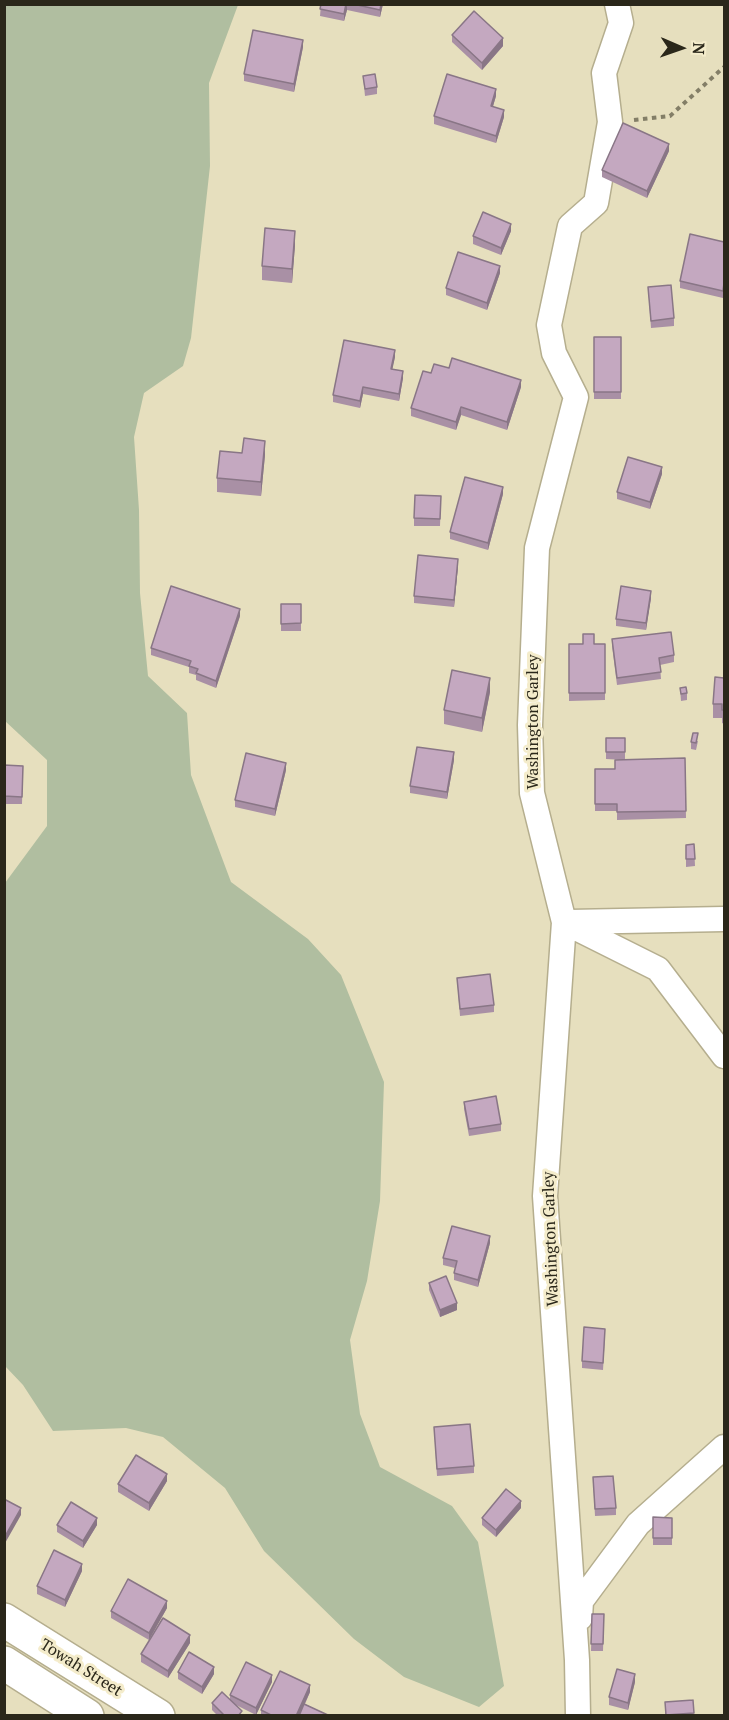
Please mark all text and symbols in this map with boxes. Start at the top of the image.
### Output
north arrow [651,18,711,78]
text: N [688,42,710,55]
street label: Washington Garley [523,654,543,790]
street label: Washington Garley [539,1171,563,1307]
street label: Towah Street [36,1635,126,1701]

